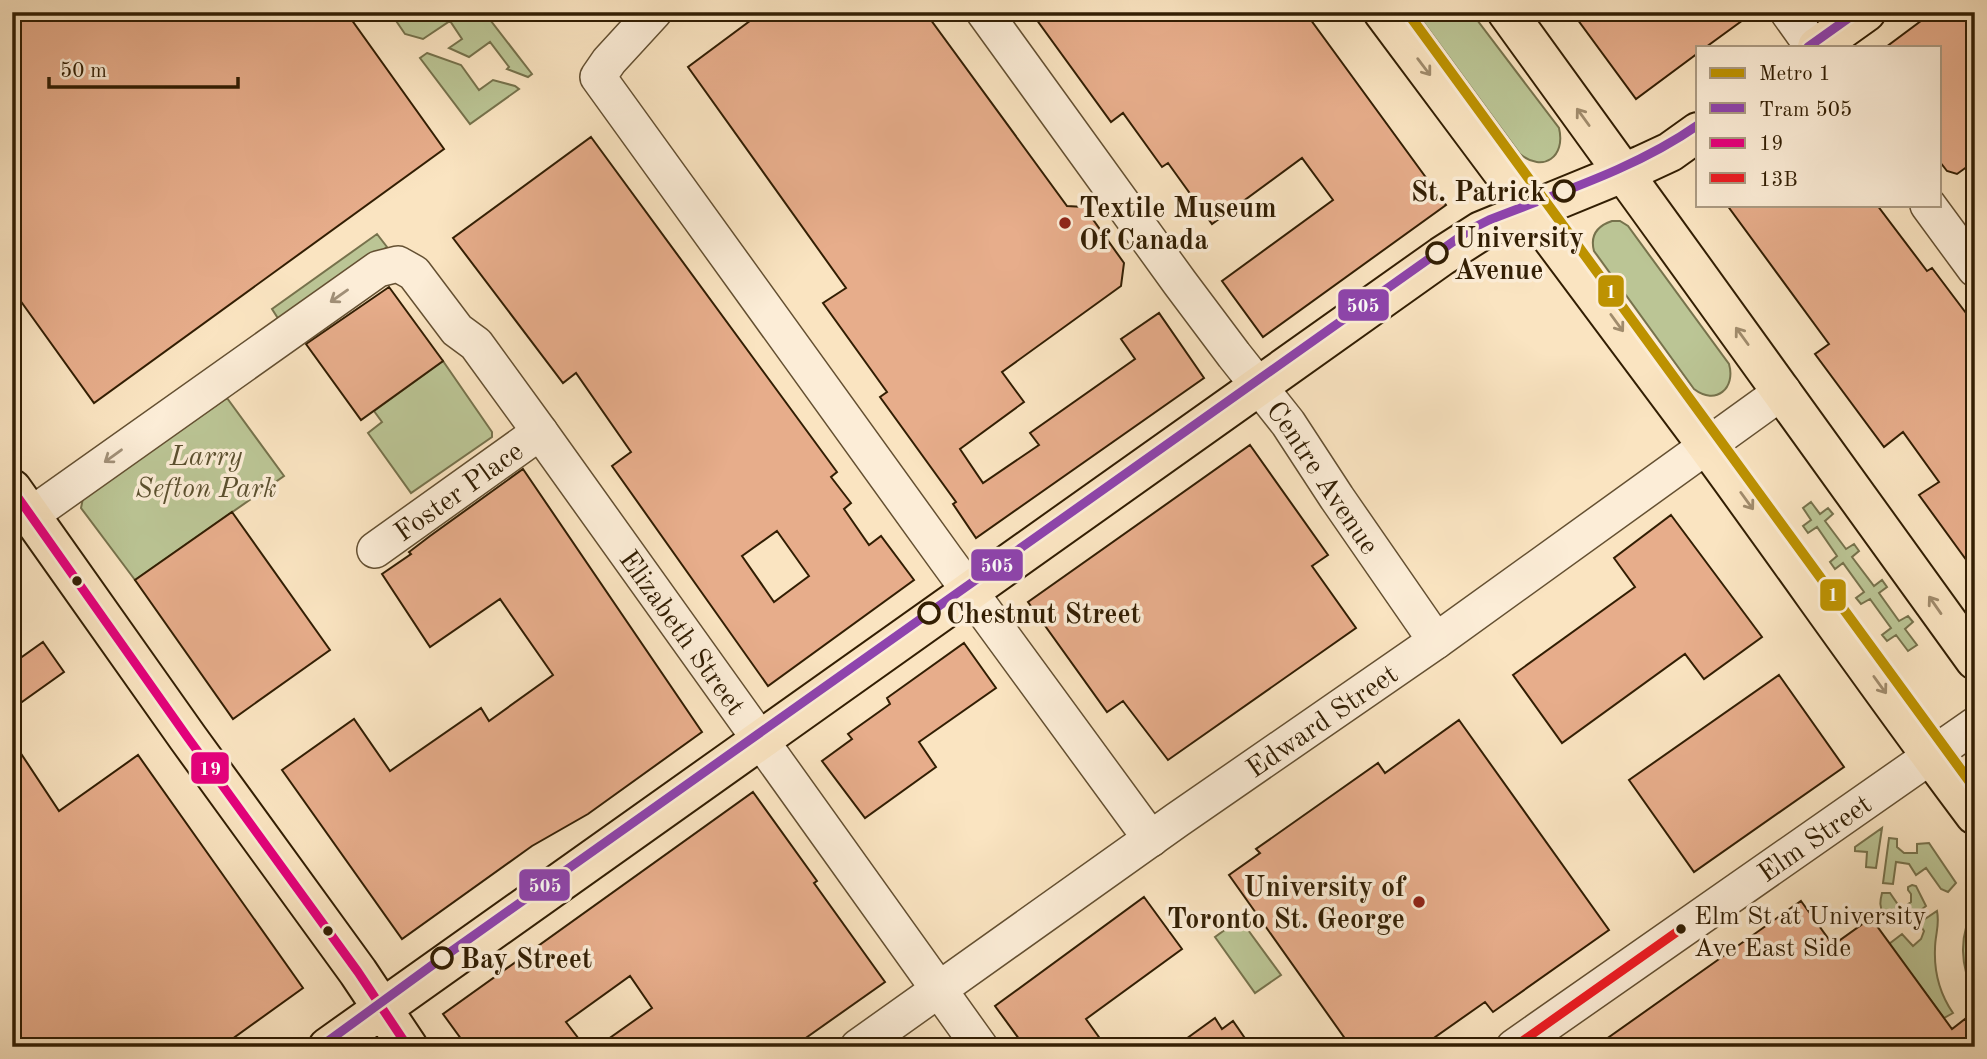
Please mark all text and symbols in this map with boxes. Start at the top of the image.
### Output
scale bar [49,46,238,90]
legend [1696,46,1941,206]
one-way arrow [1416,57,1431,76]
text: 50 m [60,61,107,82]
text: Metro 1 [1759,64,1831,85]
text: Tram 505 [1759,100,1852,121]
one-way arrow [1576,108,1590,127]
text: 19 [1759,134,1783,155]
text: 13B [1759,170,1798,191]
place label: St. Patrick [1411,180,1546,208]
marker: St. Patrick [1553,180,1575,202]
place label: Textile Museum Of Canada [1079,196,1277,256]
marker: Textile Museum Of Canada [1057,215,1073,231]
place label: University Avenue [1454,226,1584,286]
marker: University Avenue [1426,242,1448,264]
line badge: 1 [1597,274,1625,308]
text: 1 [1605,284,1617,303]
line badge: 505 [1337,288,1390,322]
one-way arrow [330,289,349,303]
text: 505 [1346,298,1380,317]
one-way arrow [1609,313,1624,332]
one-way arrow [1735,327,1749,346]
street label: Centre Avenue [1260,397,1382,560]
street label: Foster Place [390,438,529,548]
park label: Larry Sefton Park [135,444,277,504]
one-way arrow [104,448,123,463]
one-way arrow [1739,491,1754,510]
street label: Elizabeth Street [612,546,749,721]
line badge: 505 [970,548,1024,582]
text: 505 [980,558,1014,577]
unlabelled marker [70,574,84,588]
line badge: 1 [1819,578,1847,612]
text: 1 [1827,587,1839,606]
one-way arrow [1928,596,1942,615]
marker: Chestnut Street [918,602,940,624]
place label: Chestnut Street [946,602,1141,630]
street label: Edward Street [1242,661,1404,784]
one-way arrow [1873,675,1887,694]
line badge: 19 [190,751,230,785]
text: 19 [199,761,221,780]
street label: Elm Street [1754,791,1878,889]
line badge: 505 [518,868,571,902]
place label: University of Toronto St. George [1167,875,1407,935]
text: 505 [528,878,562,897]
marker: University of Toronto St. George [1411,894,1427,910]
place label: Elm St at University Ave East Side [1694,904,1927,962]
marker: Elm St at University Ave East Side [1674,922,1688,936]
unlabelled marker [321,924,335,938]
marker: Bay Street [431,947,453,969]
place label: Bay Street [460,947,592,975]

